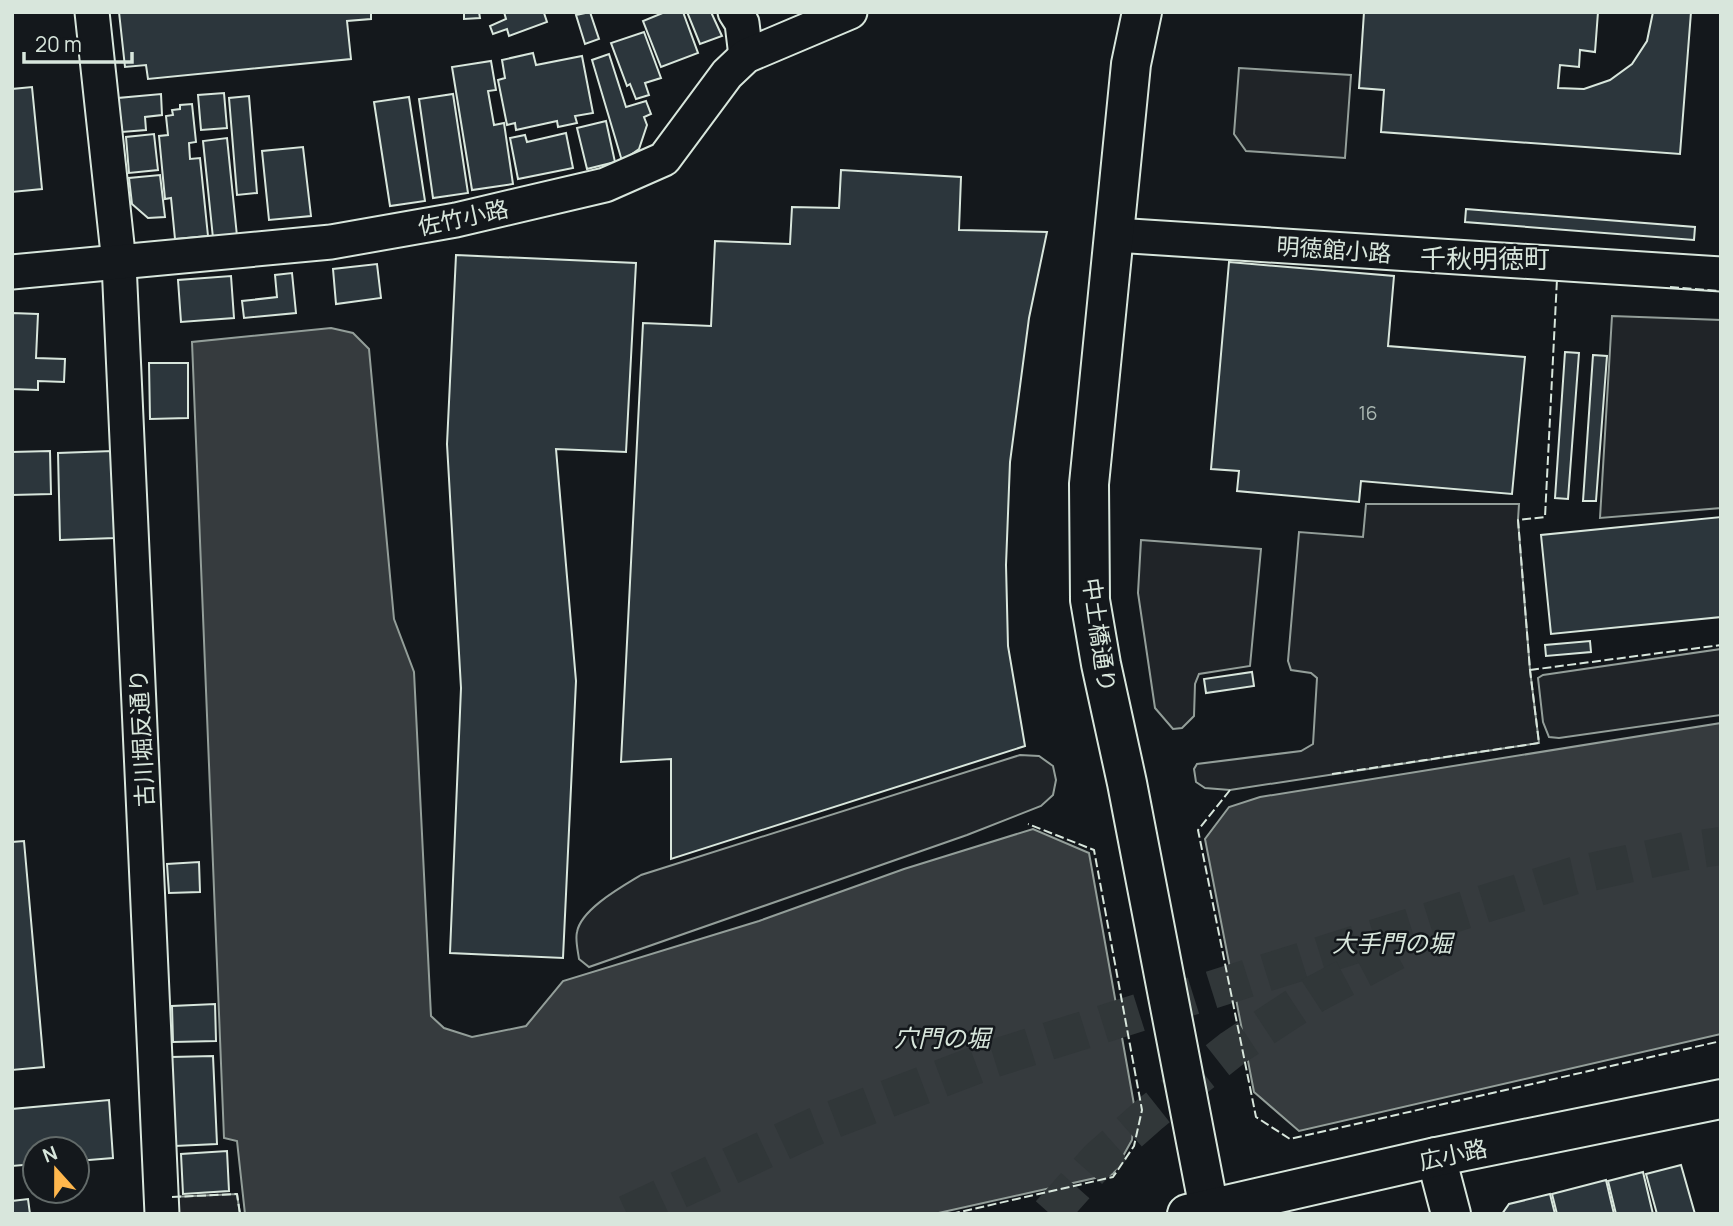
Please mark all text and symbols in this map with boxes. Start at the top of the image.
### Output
scale bar [24,21,133,65]
text: 20 m [35,30,82,58]
street label: 佐竹小路 [415,192,511,242]
street label: 明徳館小路 [1276,229,1392,269]
district label: 千秋明徳町 [1420,240,1550,276]
house number: 16 [1358,400,1378,426]
street label: 中土橋通り [1076,576,1124,694]
street label: 古川堀反通り [121,668,161,808]
water label: 大手門の堀 [1332,926,1456,959]
water label: 穴門の堀 [894,1021,994,1054]
street label: 広小路 [1416,1131,1490,1177]
north arrow [21,1135,91,1205]
text: N [39,1140,61,1169]

